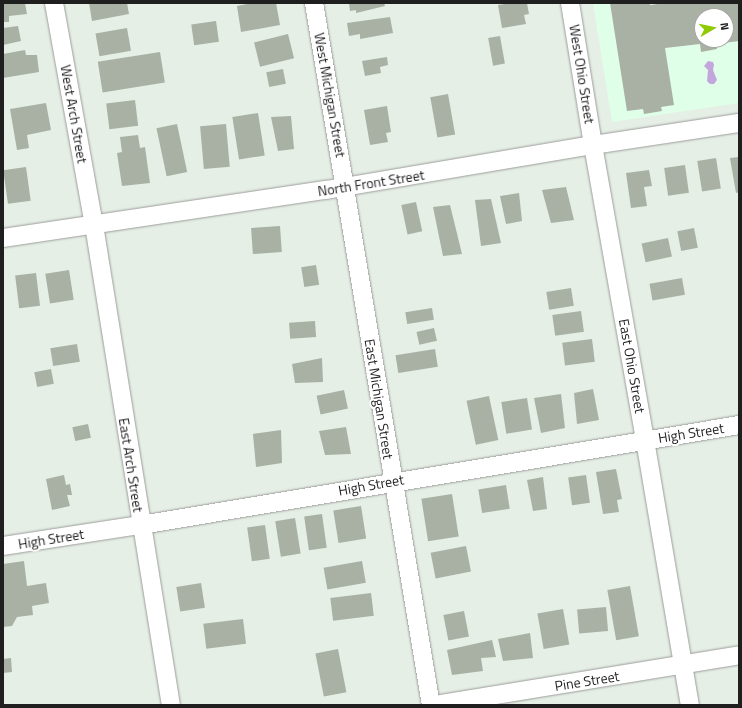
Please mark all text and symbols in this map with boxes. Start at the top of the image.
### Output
north arrow [694,8,734,48]
text: N [716,21,733,31]
street label: West Ohio Street [566,23,598,125]
street label: West Michigan Street [311,31,349,159]
street label: West Arch Street [57,64,91,164]
street label: North Front Street [316,166,426,200]
street label: East Ohio Street [615,317,649,415]
street label: East Michigan Street [361,338,397,460]
street label: East Arch Street [115,417,147,513]
street label: High Street [657,420,725,446]
street label: High Street [337,471,405,499]
street label: High Street [17,526,85,552]
street label: Pine Street [554,668,620,694]

